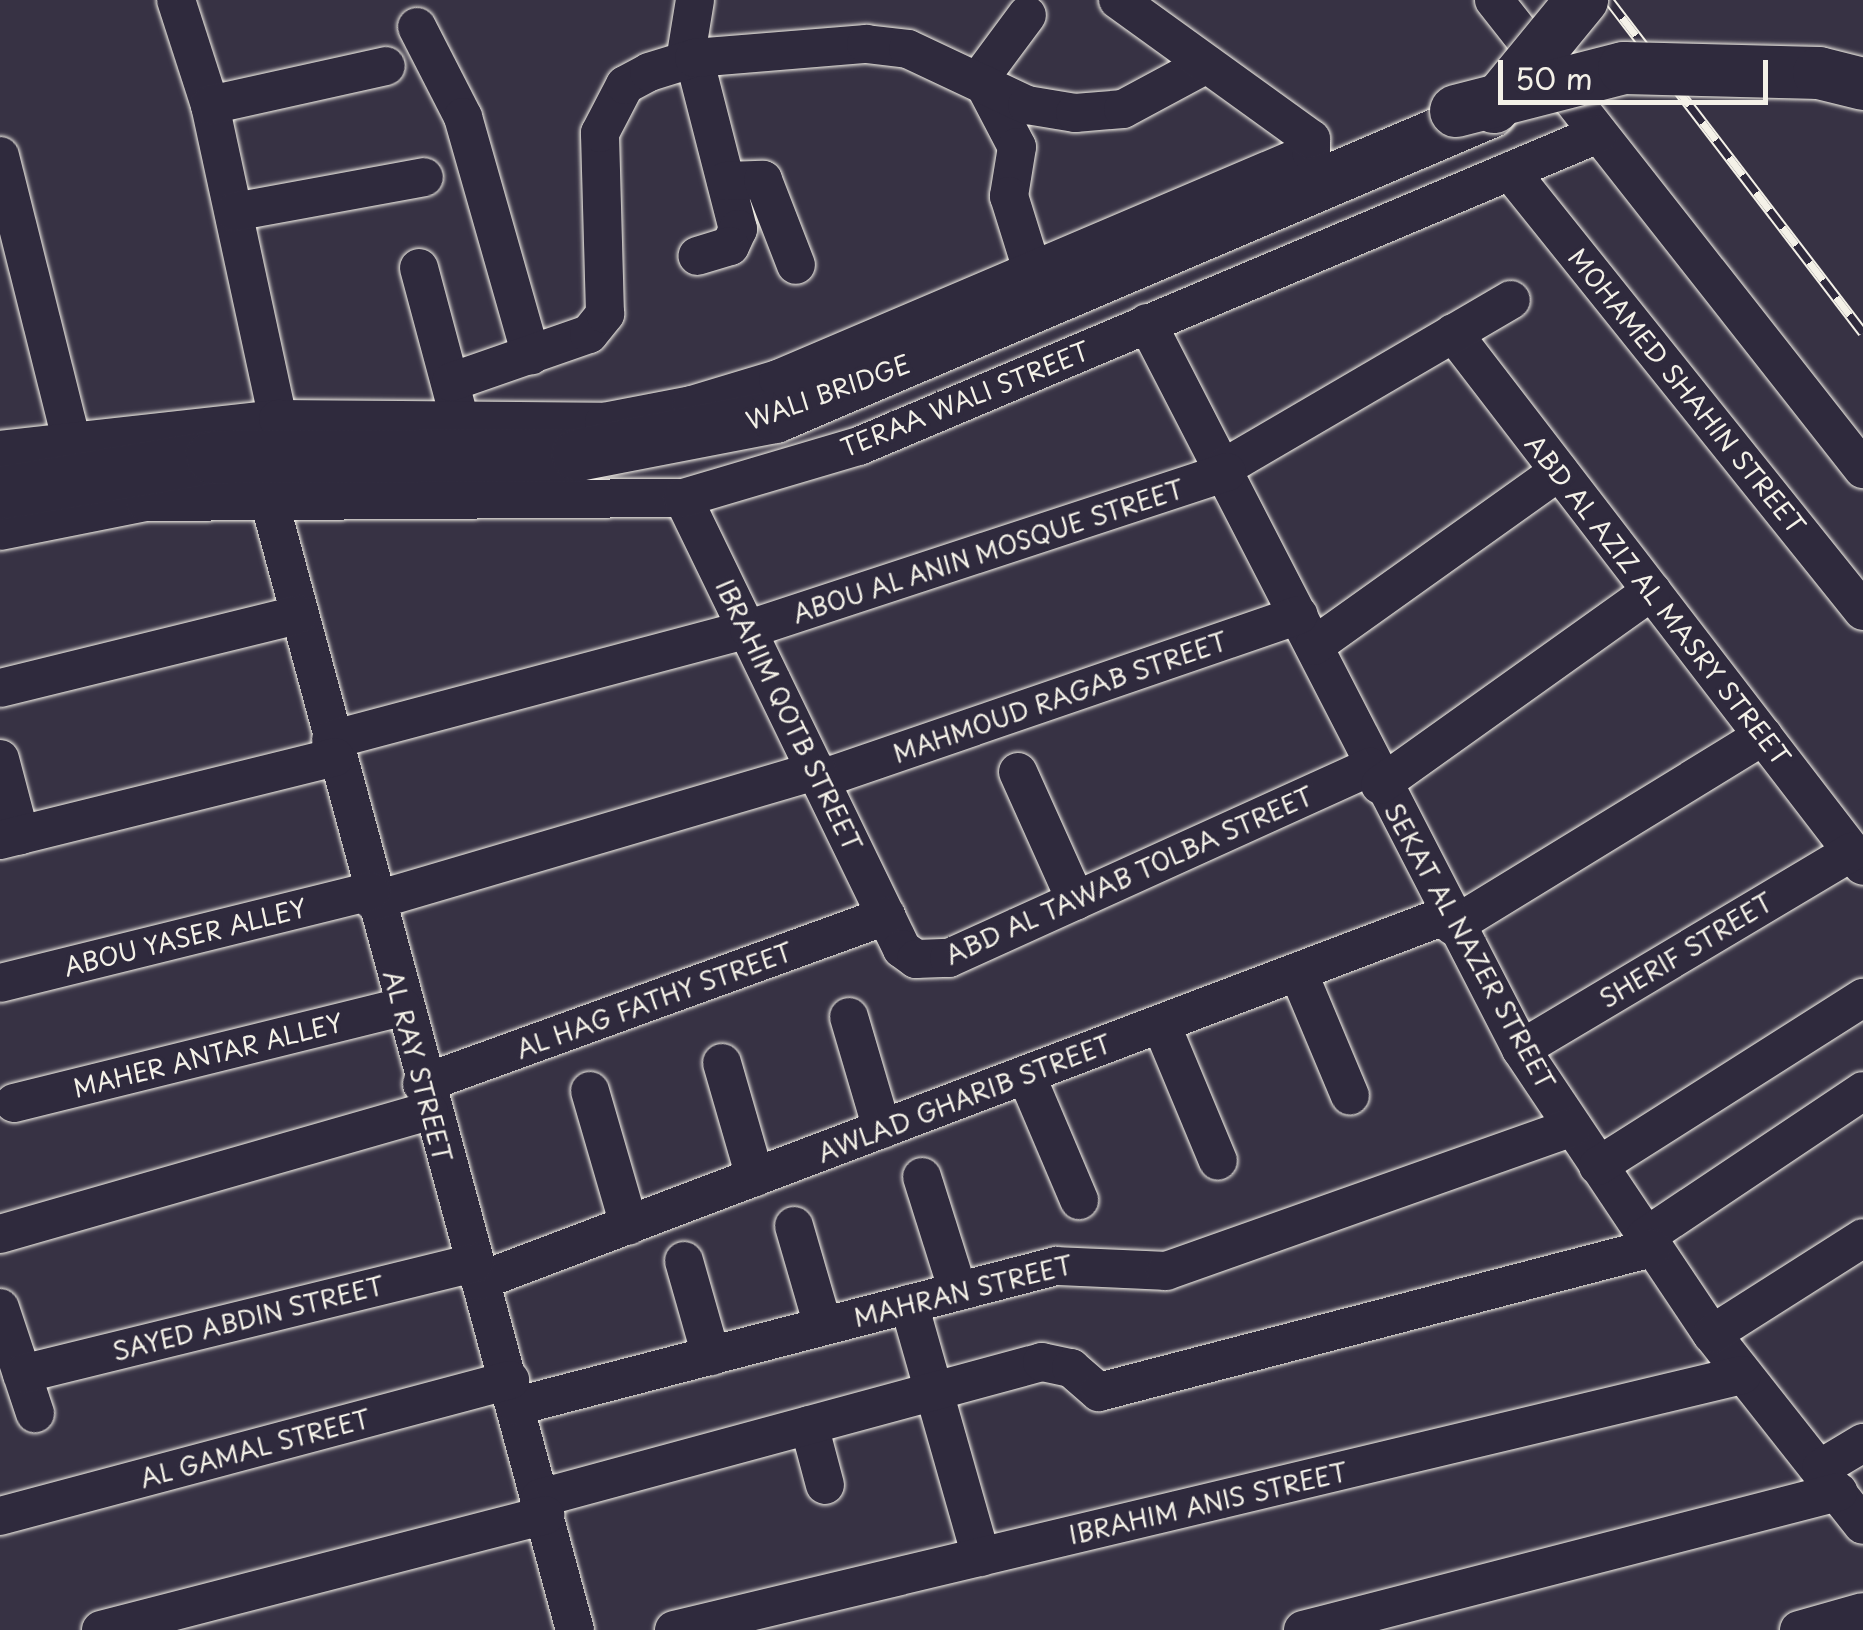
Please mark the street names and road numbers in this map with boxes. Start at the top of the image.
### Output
street label: MOHAMED SHAHIN STREET [1563,243,1811,539]
street label: TERAA WALI STREET [835,335,1095,463]
street label: WALI BRIDGE [741,348,915,436]
street label: ABD AL AZIZ AL MASRY STREET [1519,428,1797,772]
street label: ABOU AL ANIN MOSQUE STREET [786,473,1190,629]
street label: IBRAHIM QOTB STREET [710,574,868,856]
street label: MAHMOUD RAGAB STREET [890,626,1230,768]
street label: ABD AL TAWAB TOLBA STREET [941,780,1317,970]
street label: SEKAT AL NAZER STREET [1377,794,1563,1098]
street label: SHERIF STREET [1594,886,1778,1014]
street label: ABOU YASER ALLEY [59,892,311,982]
street label: AL HAG FATHY STREET [509,935,799,1065]
street label: AL RAY STREET [378,966,458,1166]
street label: MAHER ANTAR ALLEY [69,1007,347,1103]
street label: AWLAD GHARIB STREET [813,1028,1115,1168]
street label: MAHRAN STREET [849,1249,1077,1333]
street label: SAYED ABDIN STREET [106,1269,390,1367]
street label: AL GAMAL STREET [134,1402,376,1494]
street label: IBRAHIM ANIS STREET [1064,1456,1352,1550]

